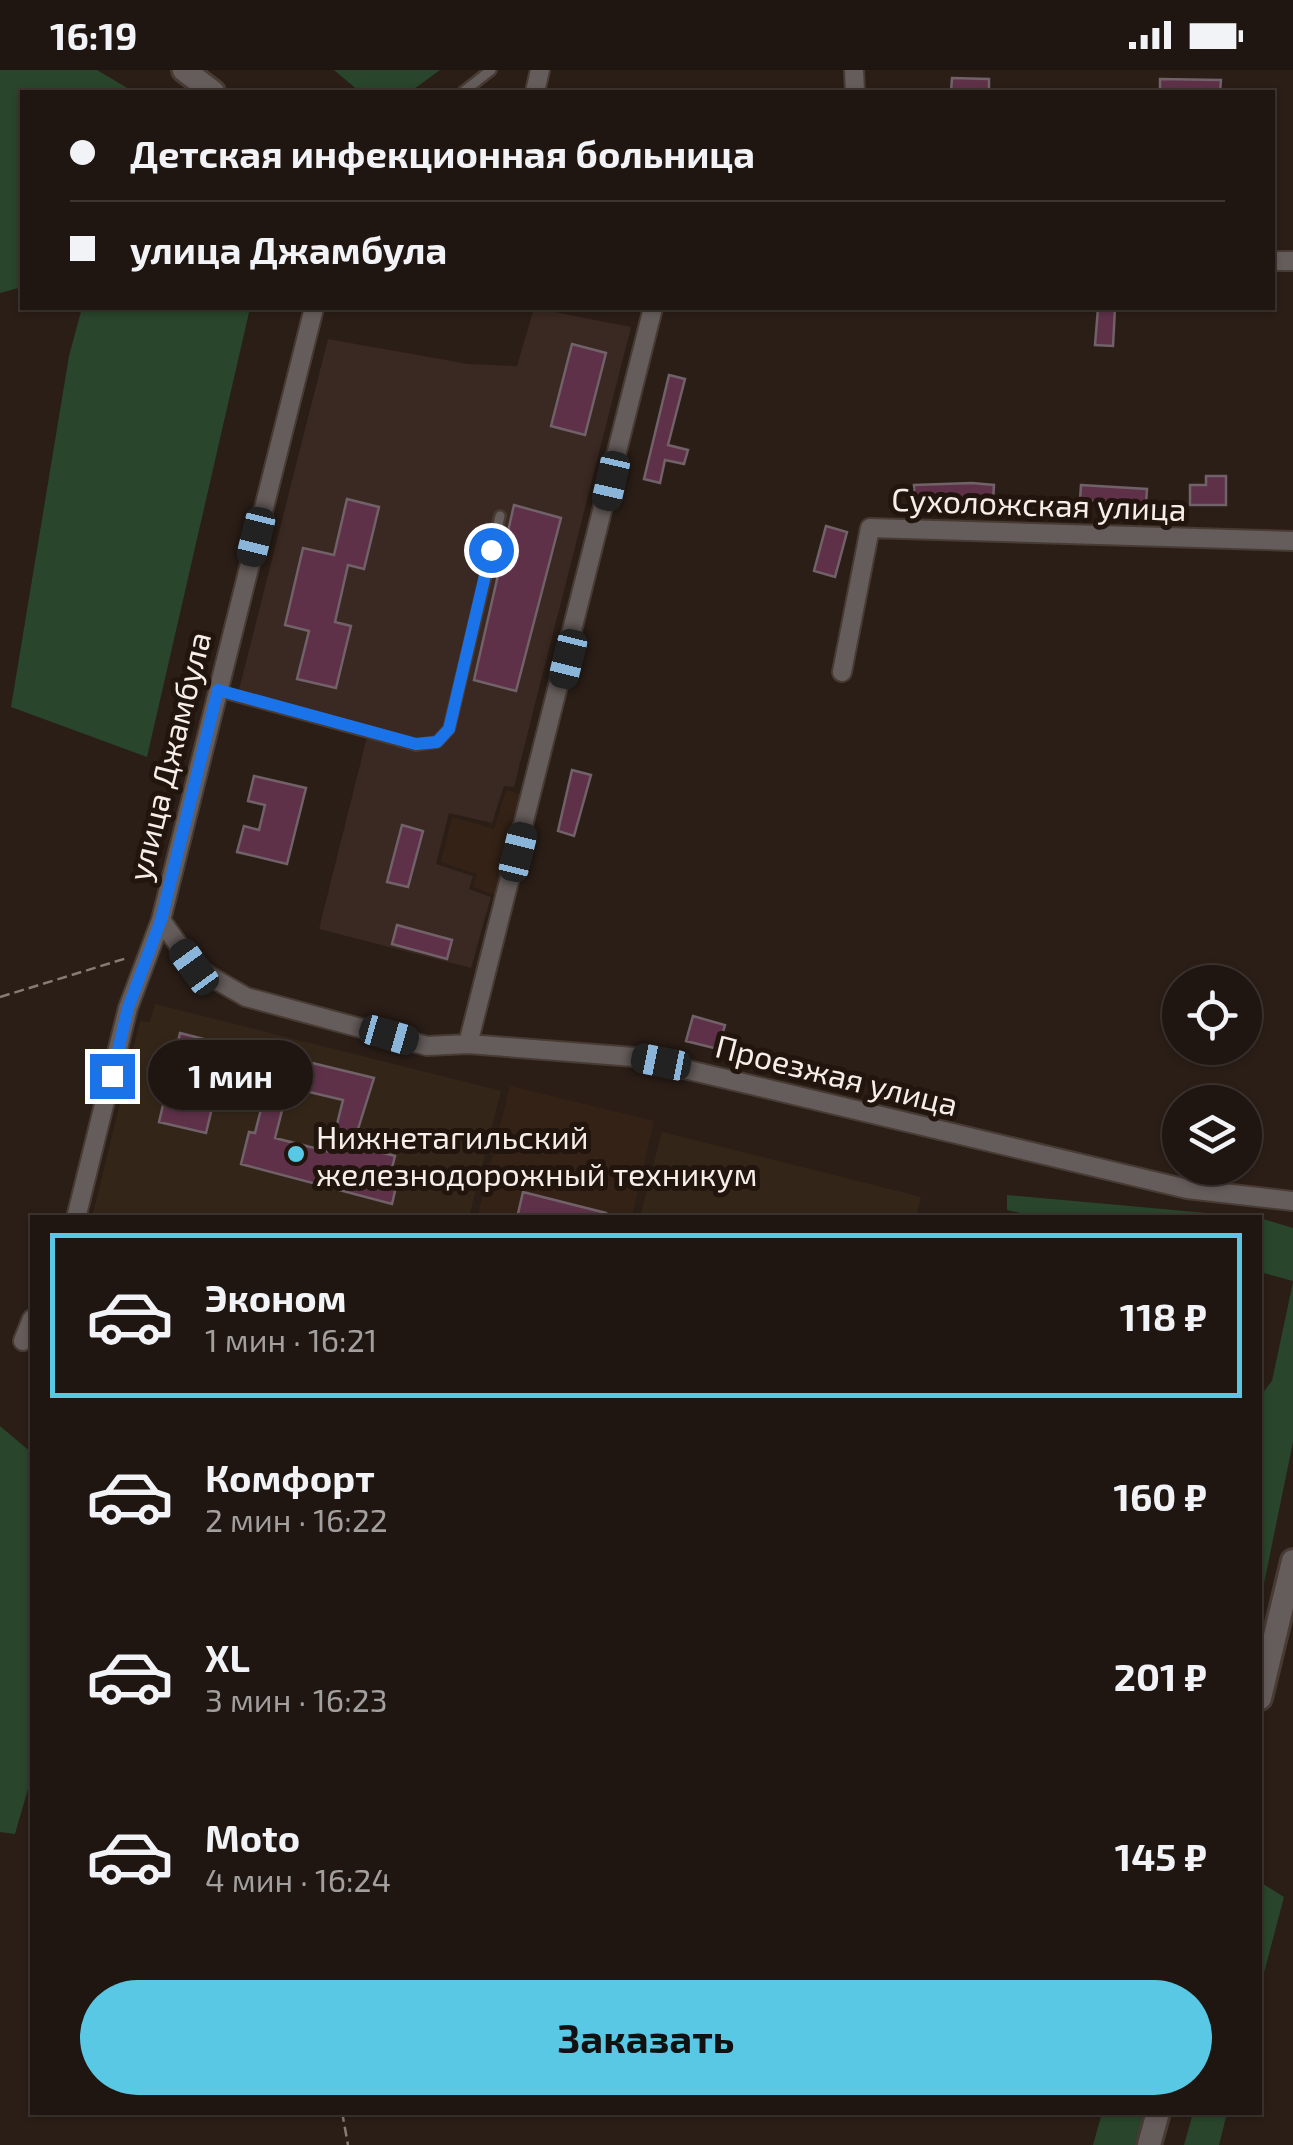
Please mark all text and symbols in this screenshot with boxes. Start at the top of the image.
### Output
text: 16:19 [50,12,137,58]
text: Детская инфекционная больница [130,130,755,176]
text: улица Джамбула [130,226,447,272]
car [590,448,632,514]
street label: Сухоложская улица [891,479,1187,528]
car [234,504,278,570]
route start [469,528,514,573]
car [546,626,590,692]
street label: улица Джамбула [119,628,218,885]
car [496,819,540,885]
car [164,934,224,1000]
map controls [1162,965,1262,1185]
button: locate [1162,965,1262,1065]
car [356,1012,422,1058]
street label: Проезжая улица [712,1026,962,1123]
callout: 1 мин [147,1041,312,1111]
car [629,1042,693,1082]
route end [90,1054,135,1099]
text: 1 мин [188,1056,273,1094]
button: layers [1162,1085,1262,1185]
place label: Нижнетагильский железнодорожный техникум [316,1117,757,1193]
marker: Нижнетагильский железнодорожный техникум [285,1143,307,1165]
icon: car [85,1271,175,1361]
text: Эконом [205,1274,347,1320]
text: 118 ₽ [1120,1293,1207,1339]
text: 1 мин · 16:21 [205,1320,377,1358]
icon: car [85,1451,175,1541]
text: Комфорт [205,1454,375,1500]
text: 160 ₽ [1114,1473,1207,1519]
text: 2 мин · 16:22 [205,1500,388,1538]
icon: car [85,1631,175,1721]
text: XL [205,1634,250,1680]
text: 201 ₽ [1114,1653,1207,1699]
text: 3 мин · 16:23 [205,1680,387,1718]
icon: car [85,1811,175,1901]
text: Moto [205,1814,300,1860]
text: 145 ₽ [1115,1833,1207,1879]
text: 4 мин · 16:24 [205,1860,391,1898]
button: Заказать [80,1980,1212,2095]

